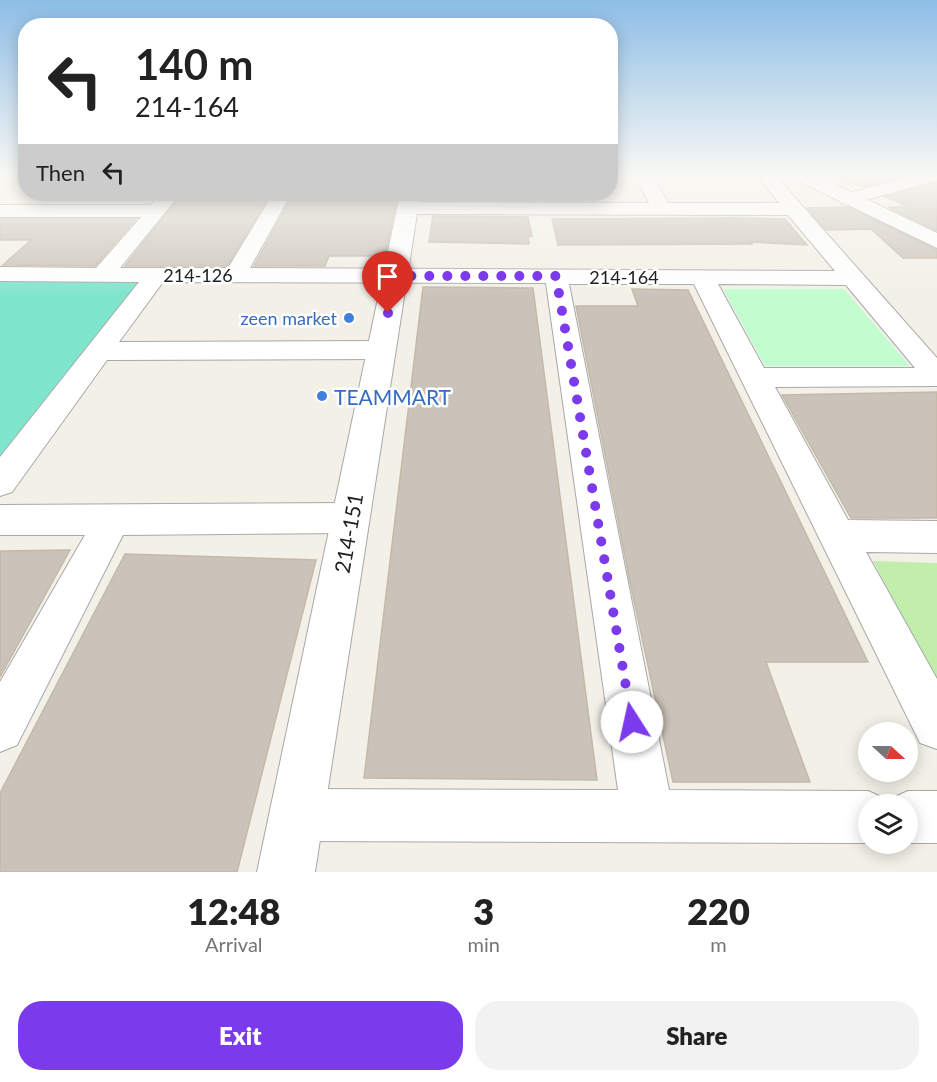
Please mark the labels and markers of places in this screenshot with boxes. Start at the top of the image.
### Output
pin [362,251,413,313]
place label: zeen market [241,307,338,329]
marker: zeen market [342,311,356,325]
place label: TEAMMART [334,384,452,409]
marker: TEAMMART [315,389,329,403]

